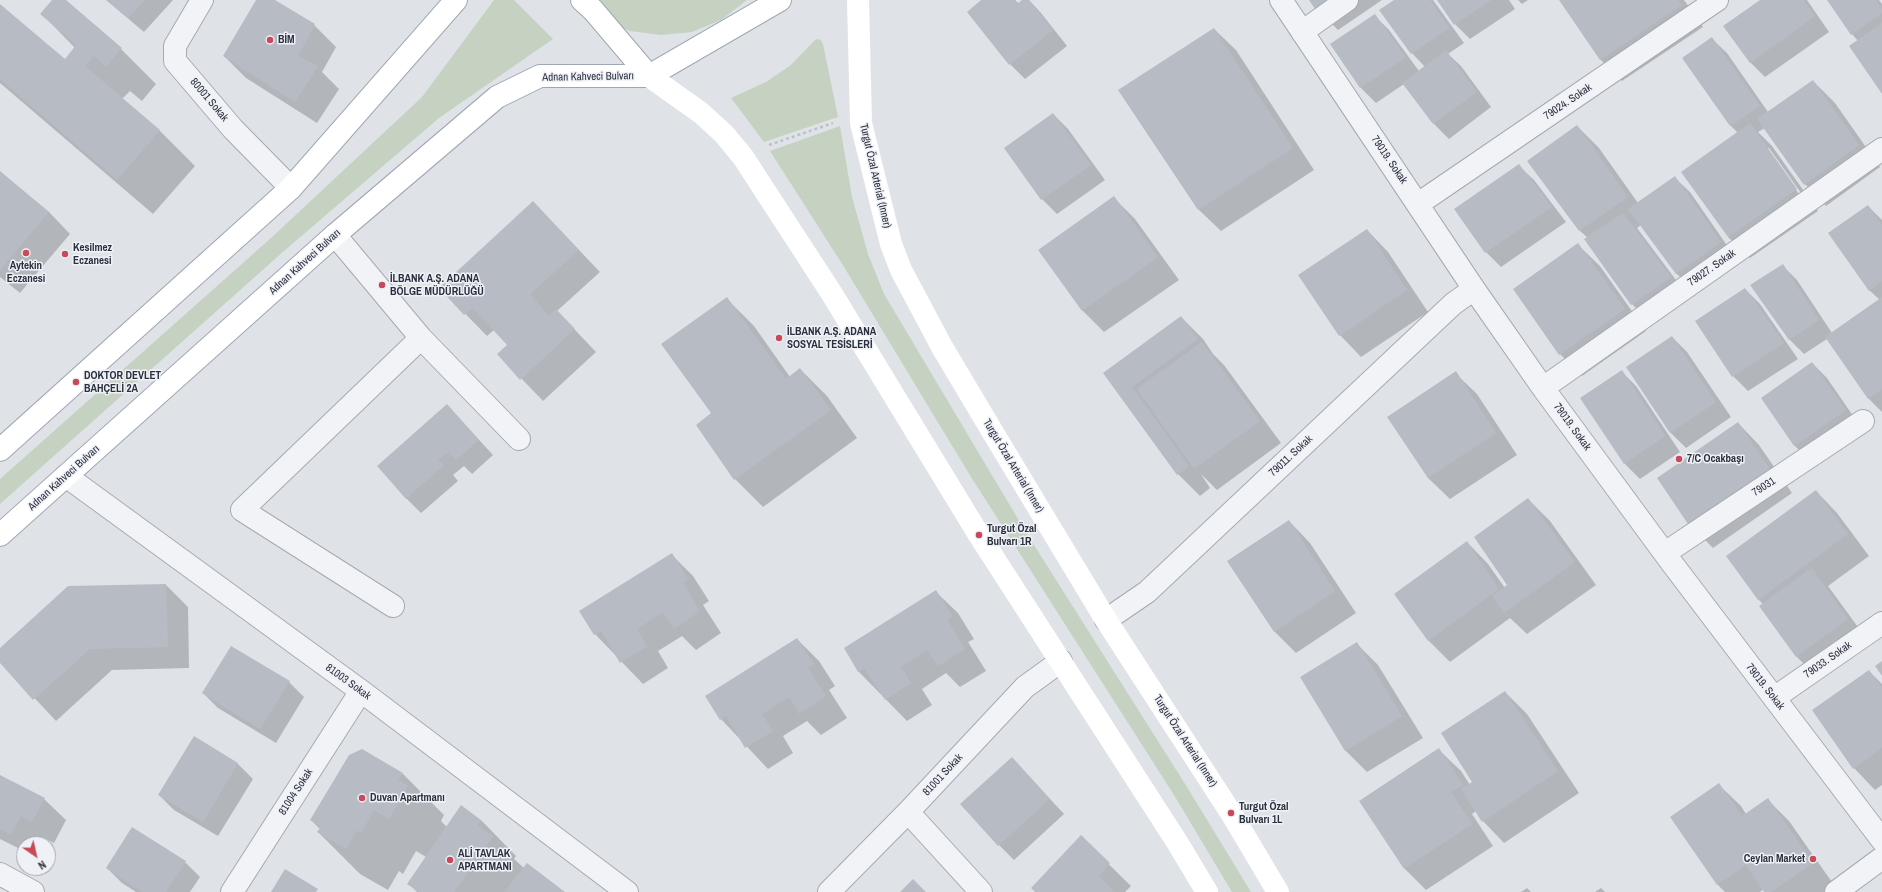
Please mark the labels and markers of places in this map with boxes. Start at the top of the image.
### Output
place label: BİM [278,33,295,47]
marker: BİM [265,35,275,45]
place label: Kesilmez Eczanesi [73,241,112,267]
marker: Aytekin Eczanesi [21,248,31,258]
marker: Kesilmez Eczanesi [60,249,70,259]
place label: Aytekin Eczanesi [7,259,45,285]
place label: İLBANK A.Ş. ADANA BÖLGE MÜDÜRLÜĞÜ [390,272,484,298]
marker: İLBANK A.Ş. ADANA BÖLGE MÜDÜRLÜĞÜ [377,280,387,290]
place label: İLBANK A.Ş. ADANA SOSYAL TESİSLERİ [787,325,876,351]
marker: İLBANK A.Ş. ADANA SOSYAL TESİSLERİ [774,333,784,343]
place label: DOKTOR DEVLET BAHÇELİ 2A [84,369,161,395]
marker: DOKTOR DEVLET BAHÇELİ 2A [71,377,81,387]
place label: 7/C Ocakbaşı [1687,452,1744,466]
marker: 7/C Ocakbaşı [1674,454,1684,464]
place label: Turgut Özal Bulvarı 1R [987,522,1036,548]
marker: Turgut Özal Bulvarı 1R [974,530,984,540]
place label: Duvan Apartmanı [370,791,445,805]
marker: Duvan Apartmanı [357,793,367,803]
place label: Turgut Özal Bulvarı 1L [1239,800,1288,826]
marker: Turgut Özal Bulvarı 1L [1226,808,1236,818]
place label: ALİ TAVLAK APARTMANI [458,847,511,873]
place label: Ceylan Market [1744,852,1805,866]
marker: Ceylan Market [1808,854,1818,864]
marker: ALİ TAVLAK APARTMANI [445,855,455,865]

